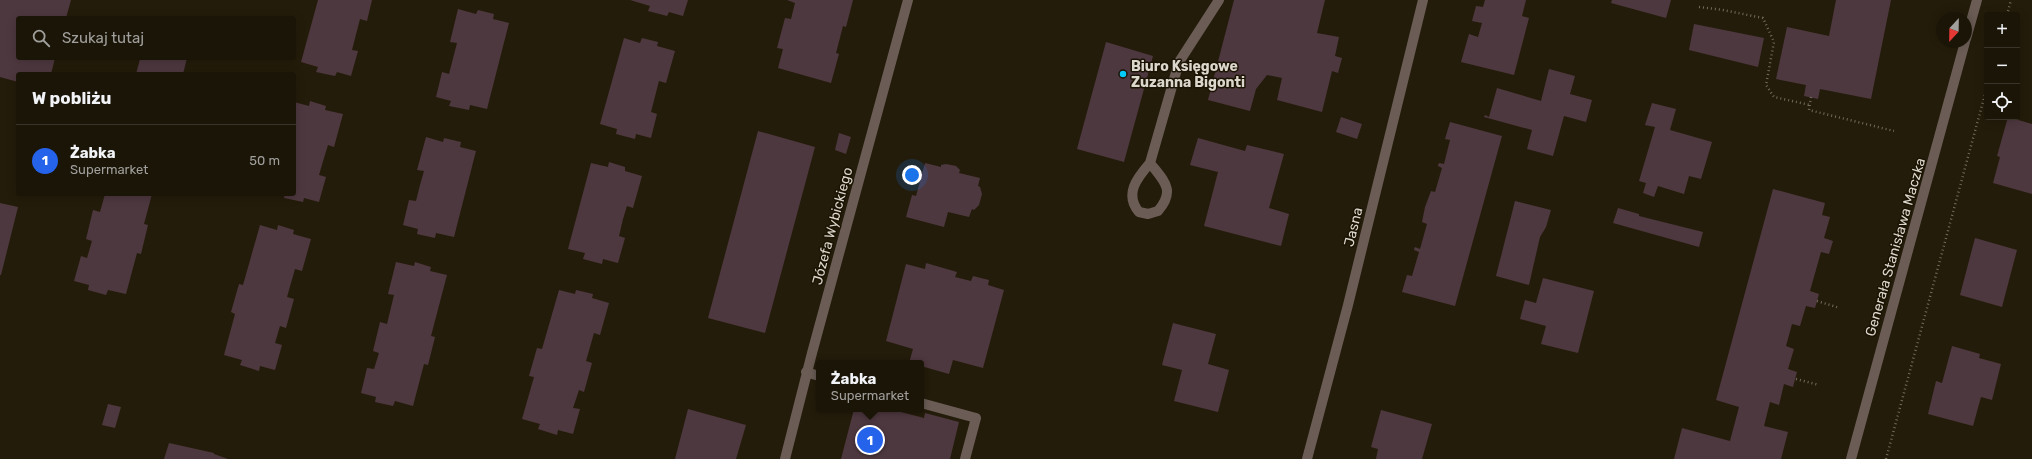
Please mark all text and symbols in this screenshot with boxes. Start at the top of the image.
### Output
north arrow [1936,12,1972,48]
map controls [1984,12,2020,120]
button: + [1984,12,2020,48]
search box [16,16,296,60]
icon: search [30,27,52,49]
text: Szukaj tutaj [62,29,144,47]
button: − [1984,48,2020,84]
place label: Biuro Księgowe Zuzanna Bigonti [1131,58,1245,91]
marker: Biuro Księgowe Zuzanna Bigonti [1118,69,1128,79]
button: locate [1984,84,2020,120]
text: W pobliżu [32,88,111,108]
text: Żabka [70,144,116,162]
text: 1 [42,153,48,168]
text: 50 m [249,153,280,168]
street label: Generała Stanisława Maczka [1862,156,1929,338]
text: Supermarket [70,162,148,177]
street label: Józefa Wybickiego [809,165,856,287]
your location [902,165,922,185]
street label: Jasna [1340,206,1367,249]
popup [816,360,924,412]
text: Żabka [831,370,876,388]
text: Supermarket [831,388,909,403]
pin: 1 [857,425,883,455]

